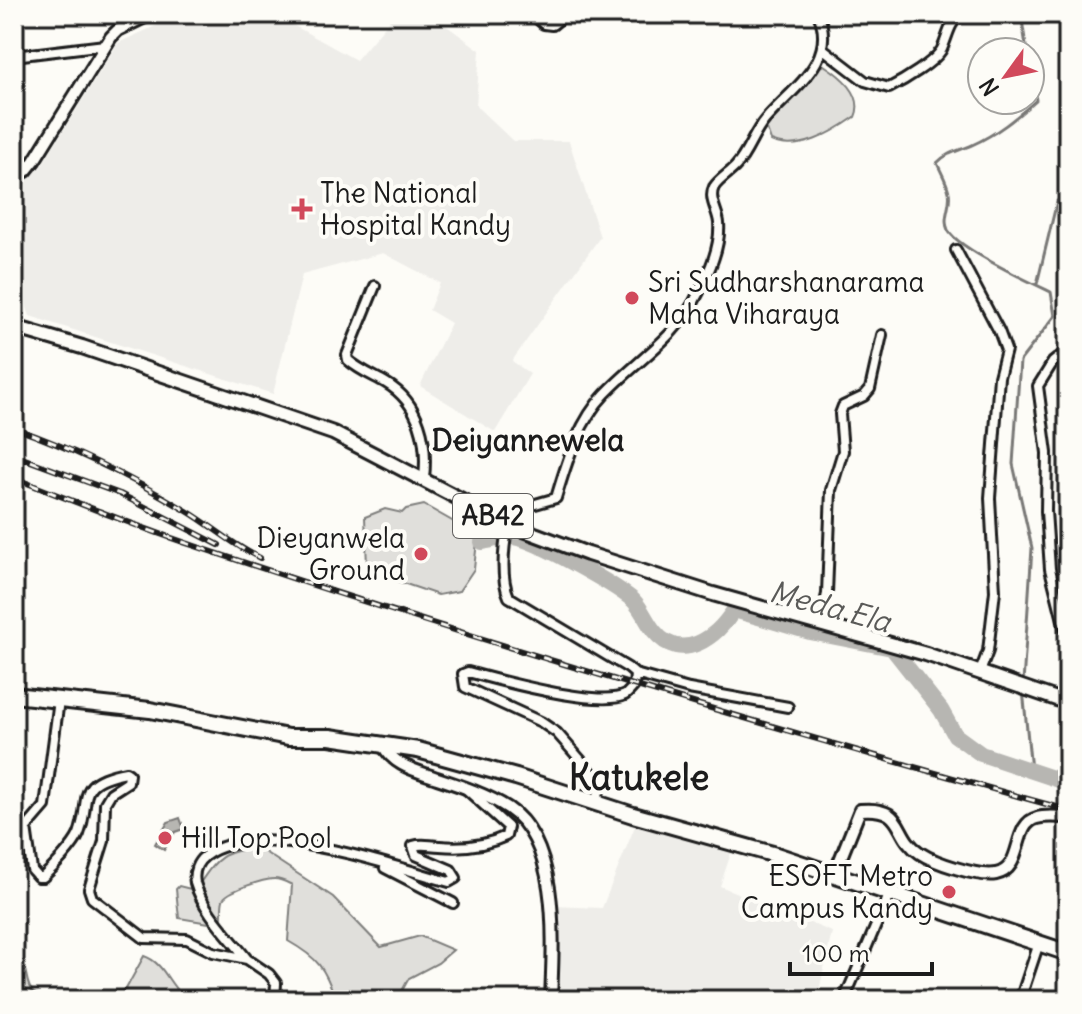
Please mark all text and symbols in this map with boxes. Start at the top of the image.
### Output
north arrow [966,36,1046,116]
text: N [973,73,1005,101]
place label: The National Hospital Kandy [320,175,511,243]
marker: The National Hospital Kandy [291,198,313,220]
place label: Sri Sudharshanarama Maha Viharaya [648,264,925,332]
marker: Sri Sudharshanarama Maha Viharaya [623,289,641,307]
district label: Deiyannewela [432,421,624,459]
road number: AB42 [453,494,533,538]
place label: Dieyanwela Ground [257,520,405,588]
marker: Dieyanwela Ground [412,545,430,563]
water label: Meda Ela [766,572,897,641]
district label: Katukele [569,755,709,800]
place label: Hill Top Pool [181,820,332,856]
marker: Hill Top Pool [156,829,174,847]
place label: ESOFT Metro Campus Kandy [741,858,933,926]
marker: ESOFT Metro Campus Kandy [940,883,958,901]
scale bar [790,926,932,976]
text: 100 m [802,938,870,968]

